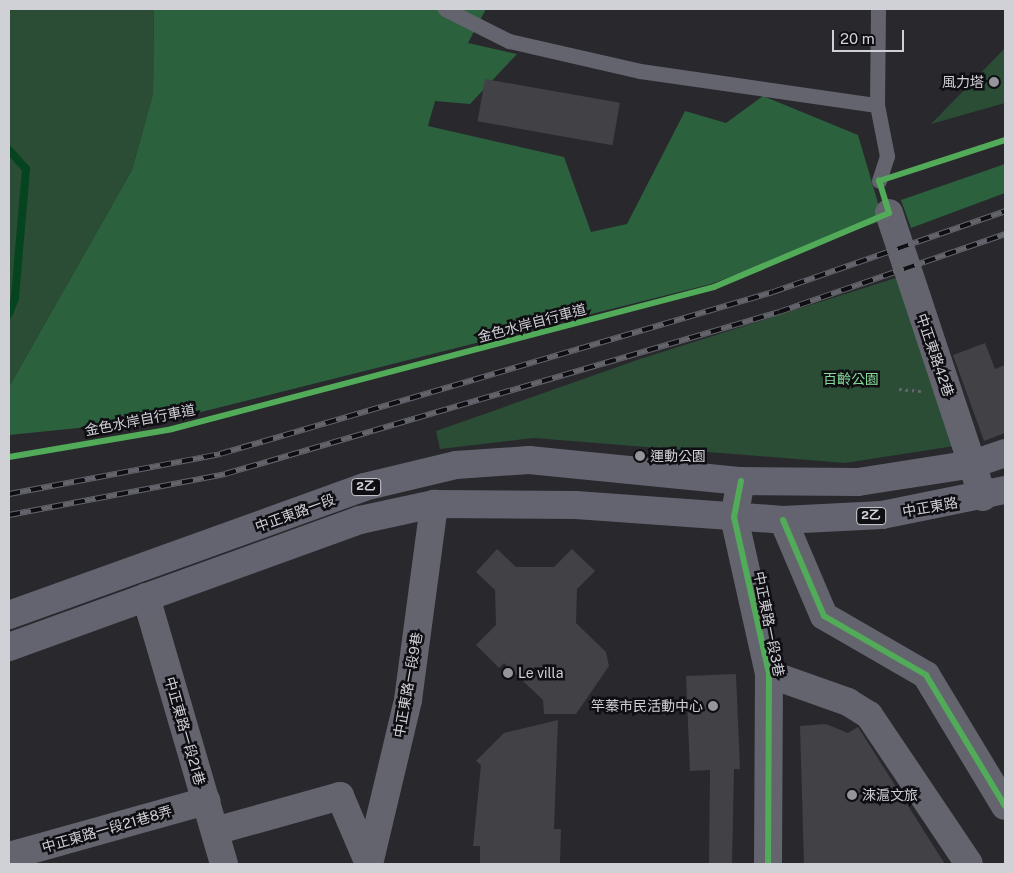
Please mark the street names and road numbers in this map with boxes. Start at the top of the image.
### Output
street label: 金色水岸自行車道 [476,300,588,346]
street label: 中正東路42巷 [913,311,957,399]
street label: 金色水岸自行車道 [83,401,197,439]
road number: 2乙 [351,478,381,497]
street label: 中正東路一段 [253,491,337,535]
street label: 中正東路 [901,494,959,520]
road number: 2乙 [856,506,886,526]
street label: 中正東路一段3巷 [751,570,787,678]
street label: 中正東路一段9巷 [390,631,426,739]
street label: 中正東路一段21巷 [161,675,209,787]
street label: 中正東路一段21巷8弄 [40,802,174,856]

